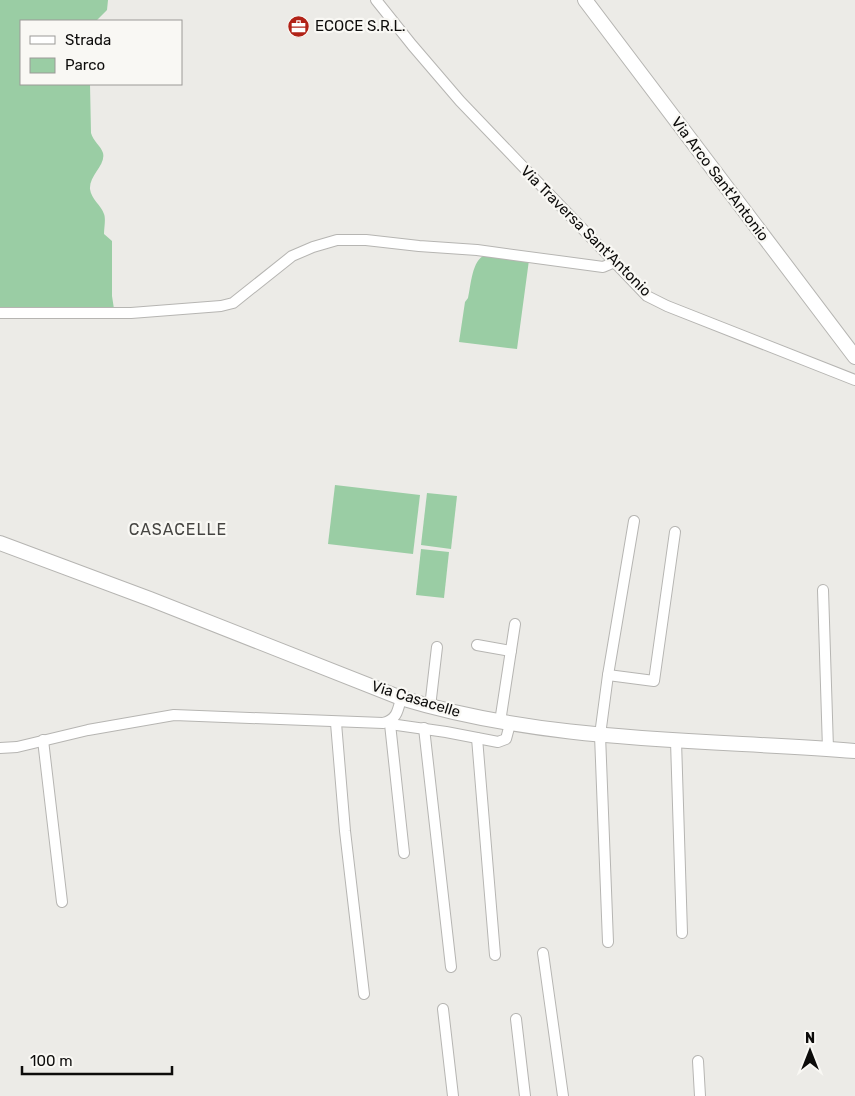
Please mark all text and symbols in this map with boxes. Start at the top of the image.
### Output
office icon: ECOCE S.R.L. [287,14,311,38]
place label: ECOCE S.R.L. [315,17,406,35]
legend [20,20,182,85]
text: Strada [65,31,111,49]
text: Parco [65,56,105,74]
street label: Via Arco Sant'Antonio [667,113,773,245]
street label: Via Traversa Sant'Antonio [517,162,655,300]
district label: CASACELLE [129,520,227,539]
street label: Via Casacelle [369,677,463,721]
north arrow [785,1026,835,1076]
text: N [805,1030,815,1047]
scale bar [22,1044,172,1076]
text: 100 m [30,1052,72,1070]

